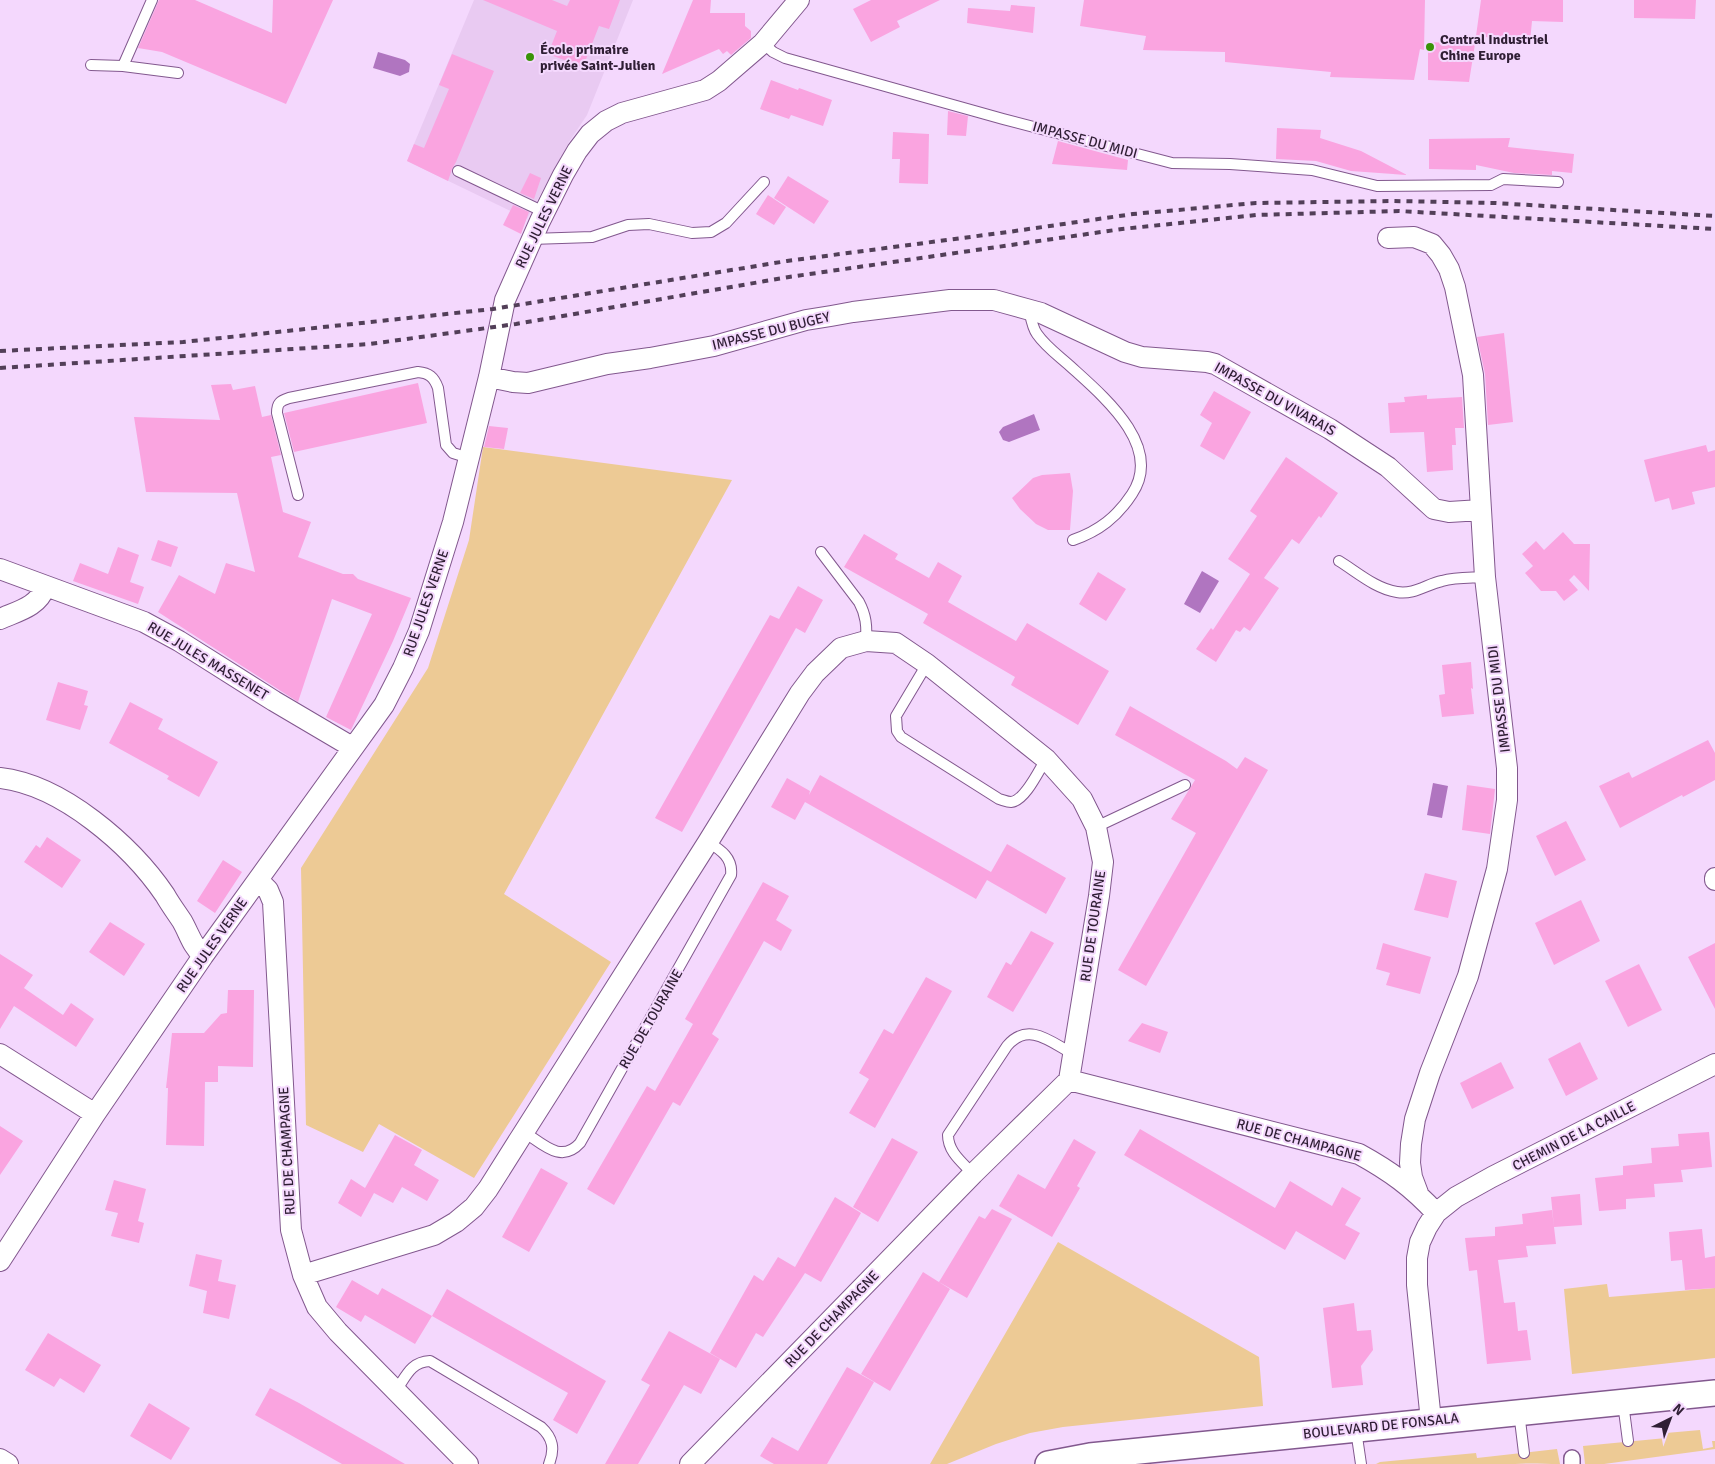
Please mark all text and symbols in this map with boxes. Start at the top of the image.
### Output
place label: Central Industriel Chine Europe [1440,31,1549,64]
place label: École primaire privée Saint-Julien [540,41,656,74]
marker: Central Industriel Chine Europe [1424,41,1436,53]
marker: École primaire privée Saint-Julien [524,51,536,63]
street label: IMPASSE DU MIDI [1031,118,1139,162]
street label: RUE JULES VERNE [512,163,576,271]
street label: IMPASSE DU BUGEY [710,308,832,354]
street label: IMPASSE DU VIVARAIS [1211,359,1339,440]
street label: RUE JULES VERNE [400,547,452,659]
street label: RUE JULES MASSENET [145,618,272,704]
street label: IMPASSE DU MIDI [1484,644,1514,754]
street label: RUE DE TOURAINE [1077,869,1109,983]
street label: RUE JULES VERNE [173,894,251,996]
street label: RUE DE TOURAINE [616,966,686,1072]
street label: RUE DE CHAMPAGNE [275,1086,299,1216]
street label: CHEMIN DE LA CAILLE [1510,1098,1639,1174]
street label: RUE DE CHAMPAGNE [1235,1115,1363,1165]
street label: RUE DE CHAMPAGNE [781,1267,883,1371]
north arrow [1645,1394,1695,1444]
text: N [1669,1400,1688,1419]
street label: BOULEVARD DE FONSALA [1302,1409,1460,1443]

